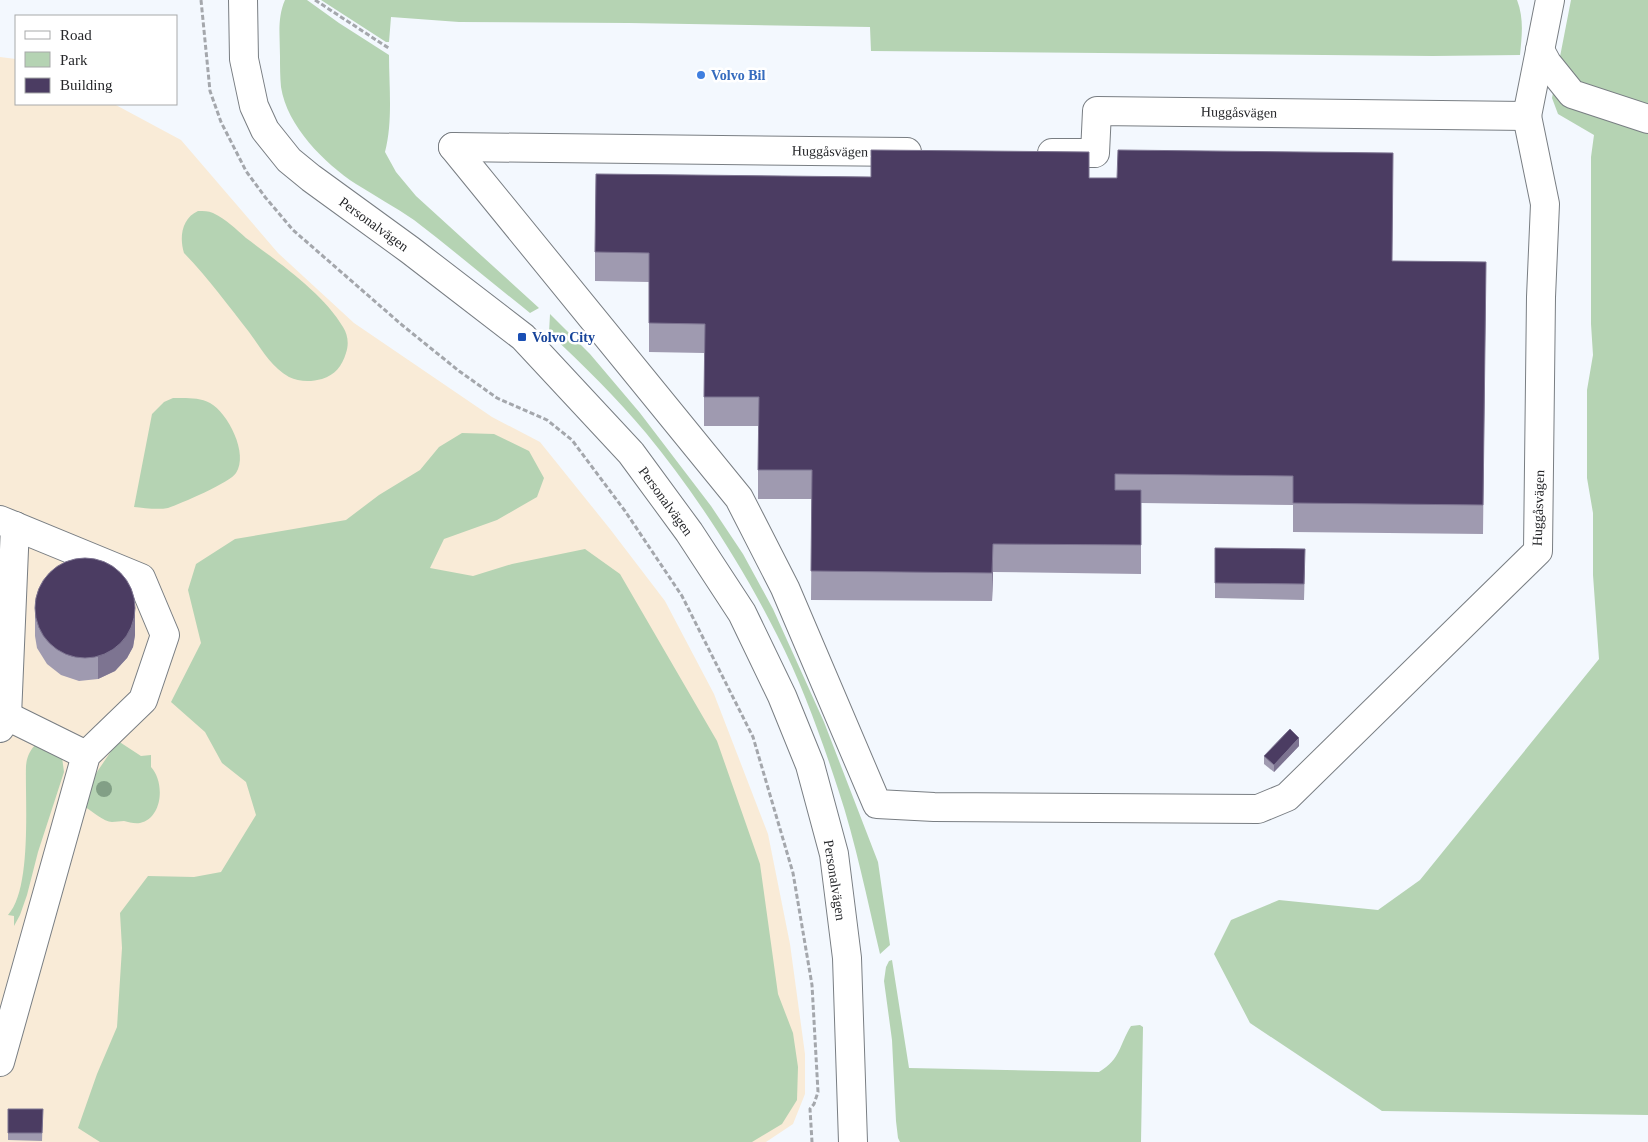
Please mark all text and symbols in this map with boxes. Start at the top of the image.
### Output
legend [15,15,178,105]
text: Road [60,27,92,43]
text: Park [60,52,88,68]
place label: Volvo Bil [711,68,765,83]
marker: Volvo Bil [695,69,707,81]
text: Building [60,77,113,93]
street label: Huggåsvägen [1201,104,1277,121]
street label: Huggåsvägen [792,143,868,160]
street label: Personalvägen [336,194,411,254]
place label: Volvo City [532,330,595,345]
marker: Volvo City [516,331,528,343]
street label: Personalvägen [636,464,696,539]
street label: Huggåsvägen [1530,470,1547,546]
street label: Personalvägen [821,839,848,922]

